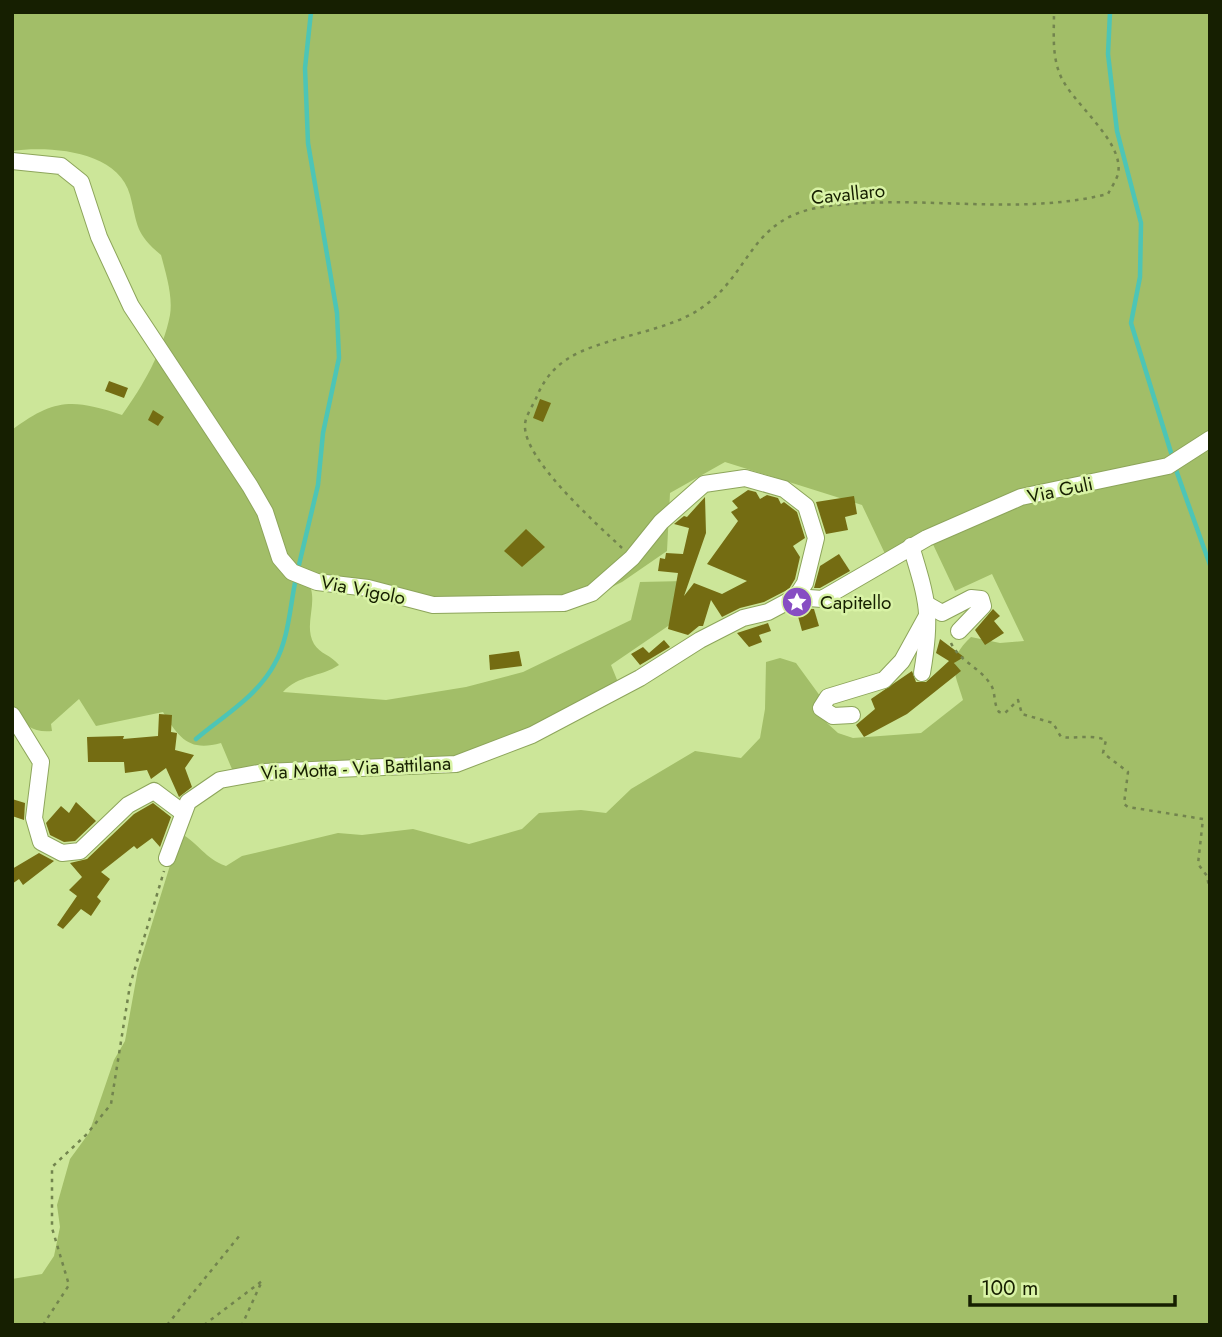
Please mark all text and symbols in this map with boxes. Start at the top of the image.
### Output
street label: Cavallaro [810,177,886,211]
street label: Via Guli [1025,470,1095,510]
street label: Via Vigolo [318,569,408,611]
place icon: Capitello [780,585,814,619]
place label: Capitello [820,589,891,616]
street label: Via Motta - Via Battilana [260,750,452,786]
scale bar [970,1264,1175,1308]
text: 100 m [981,1273,1038,1303]

